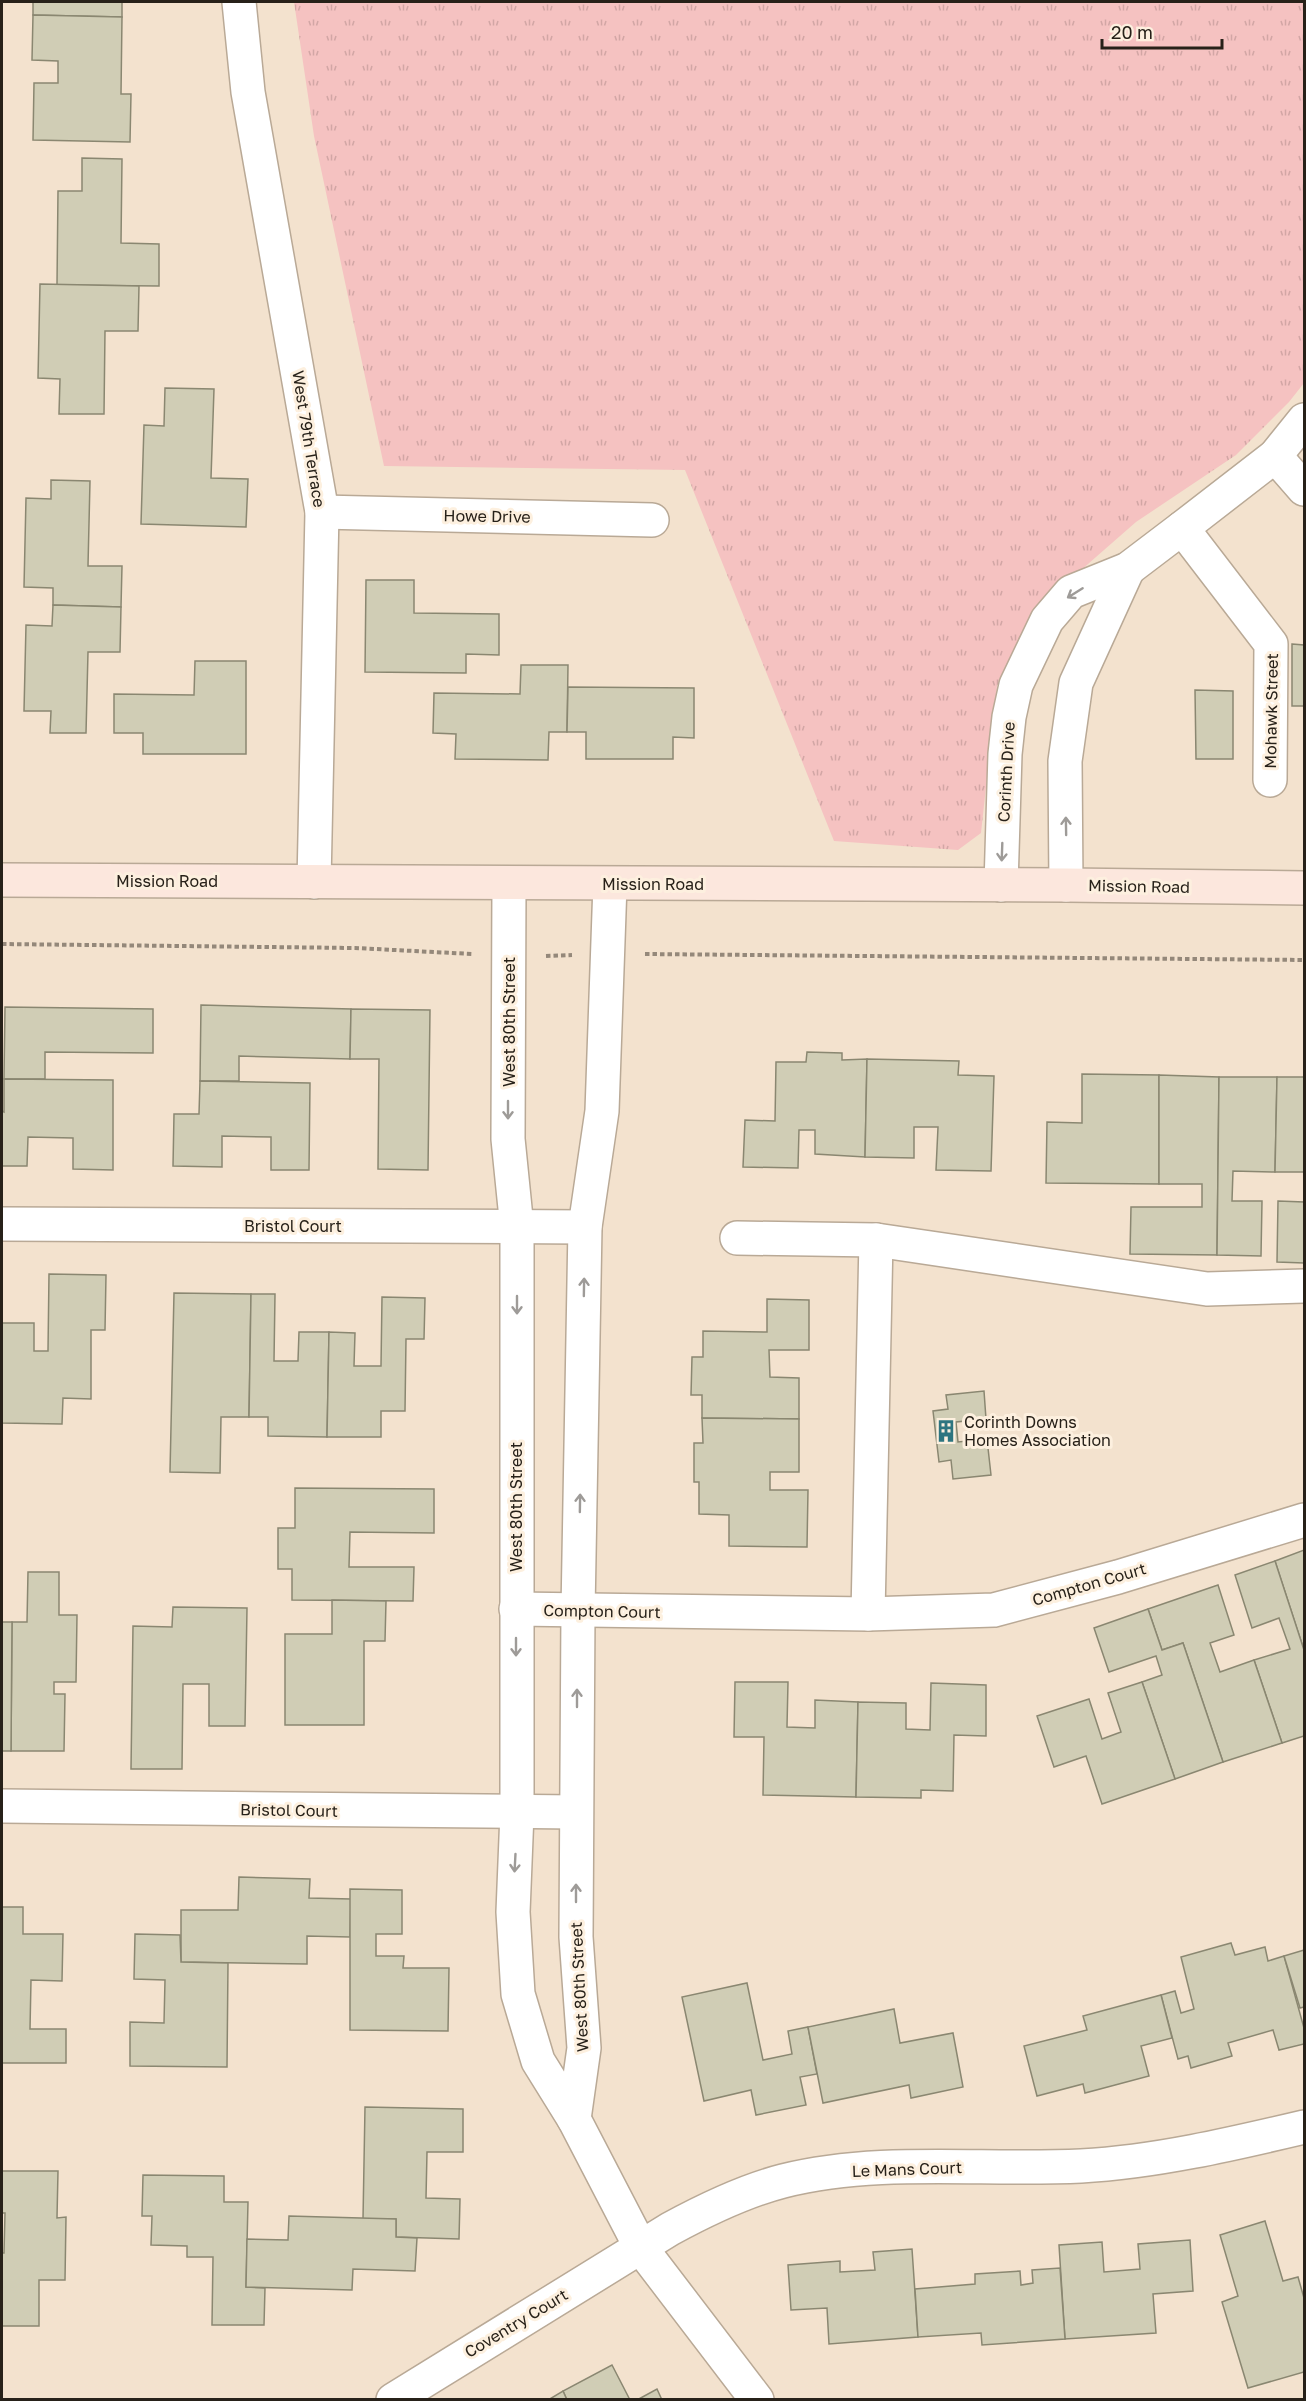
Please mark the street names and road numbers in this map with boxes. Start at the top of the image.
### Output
street label: West 79th Terrace [288,369,330,509]
street label: Howe Drive [443,505,531,527]
street label: Mohawk Street [1260,653,1282,769]
street label: Corinth Drive [993,721,1019,823]
street label: Mission Road [116,871,218,891]
street label: Mission Road [602,874,704,894]
street label: Mission Road [1088,875,1190,897]
street label: West 80th Street [499,957,519,1087]
street label: Bristol Court [244,1216,342,1236]
street label: West 80th Street [506,1442,526,1572]
street label: Compton Court [1030,1558,1148,1610]
street label: Compton Court [543,1600,661,1622]
street label: Bristol Court [240,1799,338,1821]
street label: West 80th Street [566,1921,592,2053]
street label: Le Mans Court [851,2157,963,2181]
street label: Coventry Court [461,2284,571,2362]

